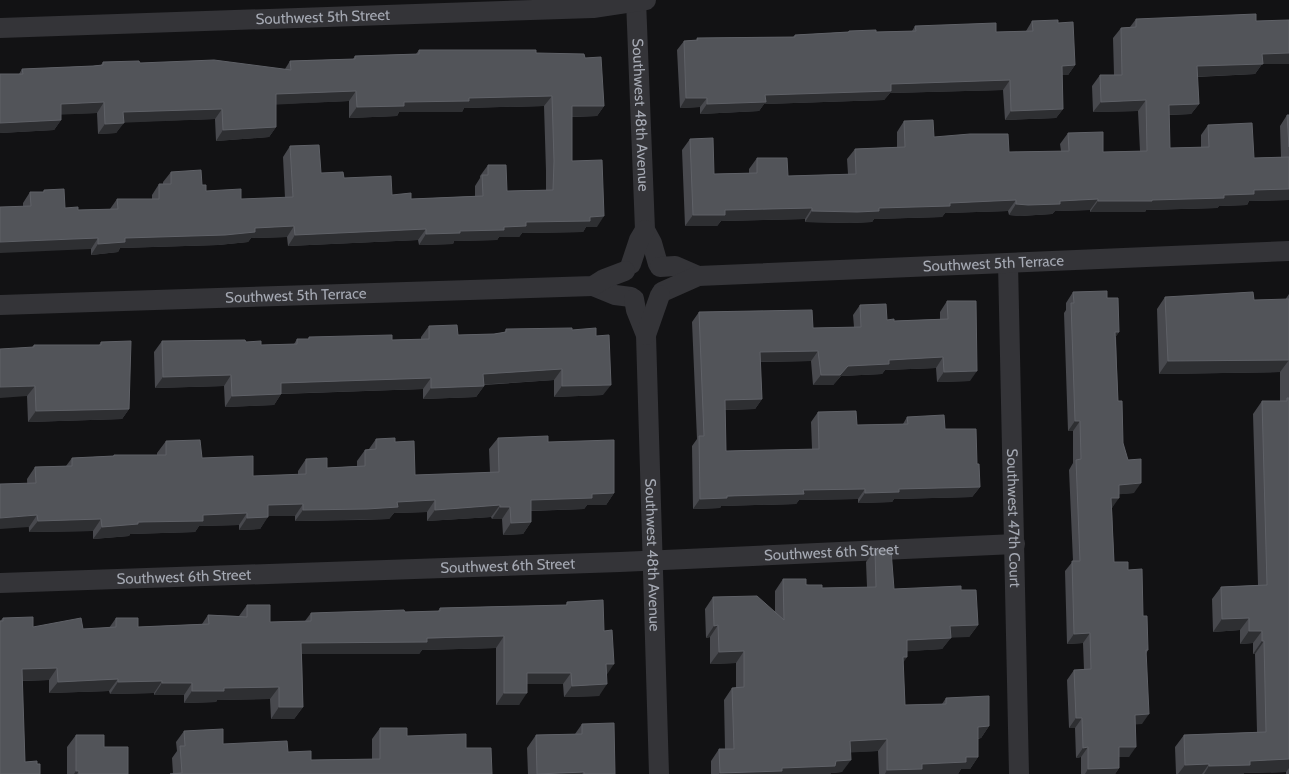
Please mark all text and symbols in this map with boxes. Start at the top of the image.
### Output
street label: Southwest 5th Street [255,6,390,28]
street label: Southwest 48th Avenue [629,38,652,192]
street label: Southwest 5th Terrace [922,252,1065,275]
street label: Southwest 5th Terrace [225,284,367,307]
street label: Southwest 47th Court [1003,448,1024,588]
street label: Southwest 48th Avenue [641,478,664,632]
street label: Southwest 6th Street [764,540,899,564]
street label: Southwest 6th Street [440,555,575,577]
street label: Southwest 6th Street [116,565,252,588]

